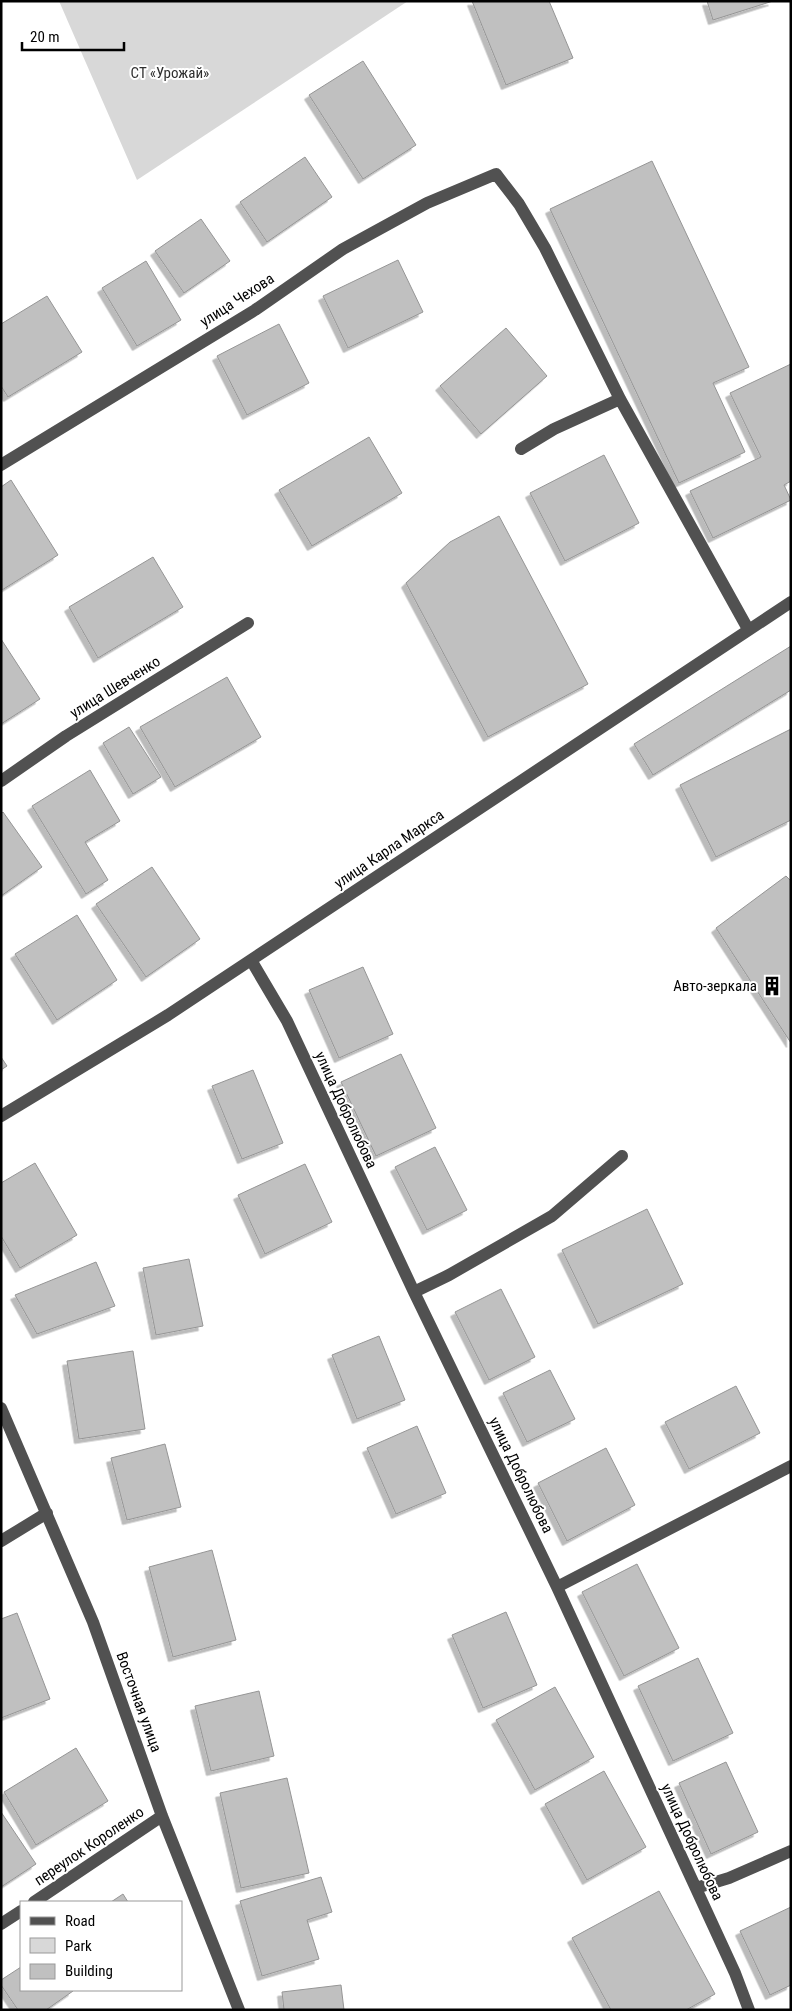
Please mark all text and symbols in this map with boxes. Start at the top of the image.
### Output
scale bar [22,20,125,52]
text: 20 m [30,28,60,46]
park label: СТ «Урожай» [131,64,209,82]
street label: улица Чехова [197,269,277,331]
street label: улица Шевченко [67,652,163,722]
street label: улица Карла Маркса [331,806,447,892]
building icon: Авто-зеркала [761,975,783,997]
place label: Авто-зеркала [673,977,757,995]
street label: улица Добролюбова [311,1049,381,1171]
street label: улица Добролюбова [485,1414,557,1536]
street label: Восточная улица [113,1649,165,1755]
street label: улица Добролюбова [657,1781,727,1903]
street label: переулок Короленко [31,1803,147,1889]
legend [20,1901,182,1991]
text: Road [65,1912,95,1930]
text: Park [65,1937,92,1955]
text: Building [65,1962,113,1980]

